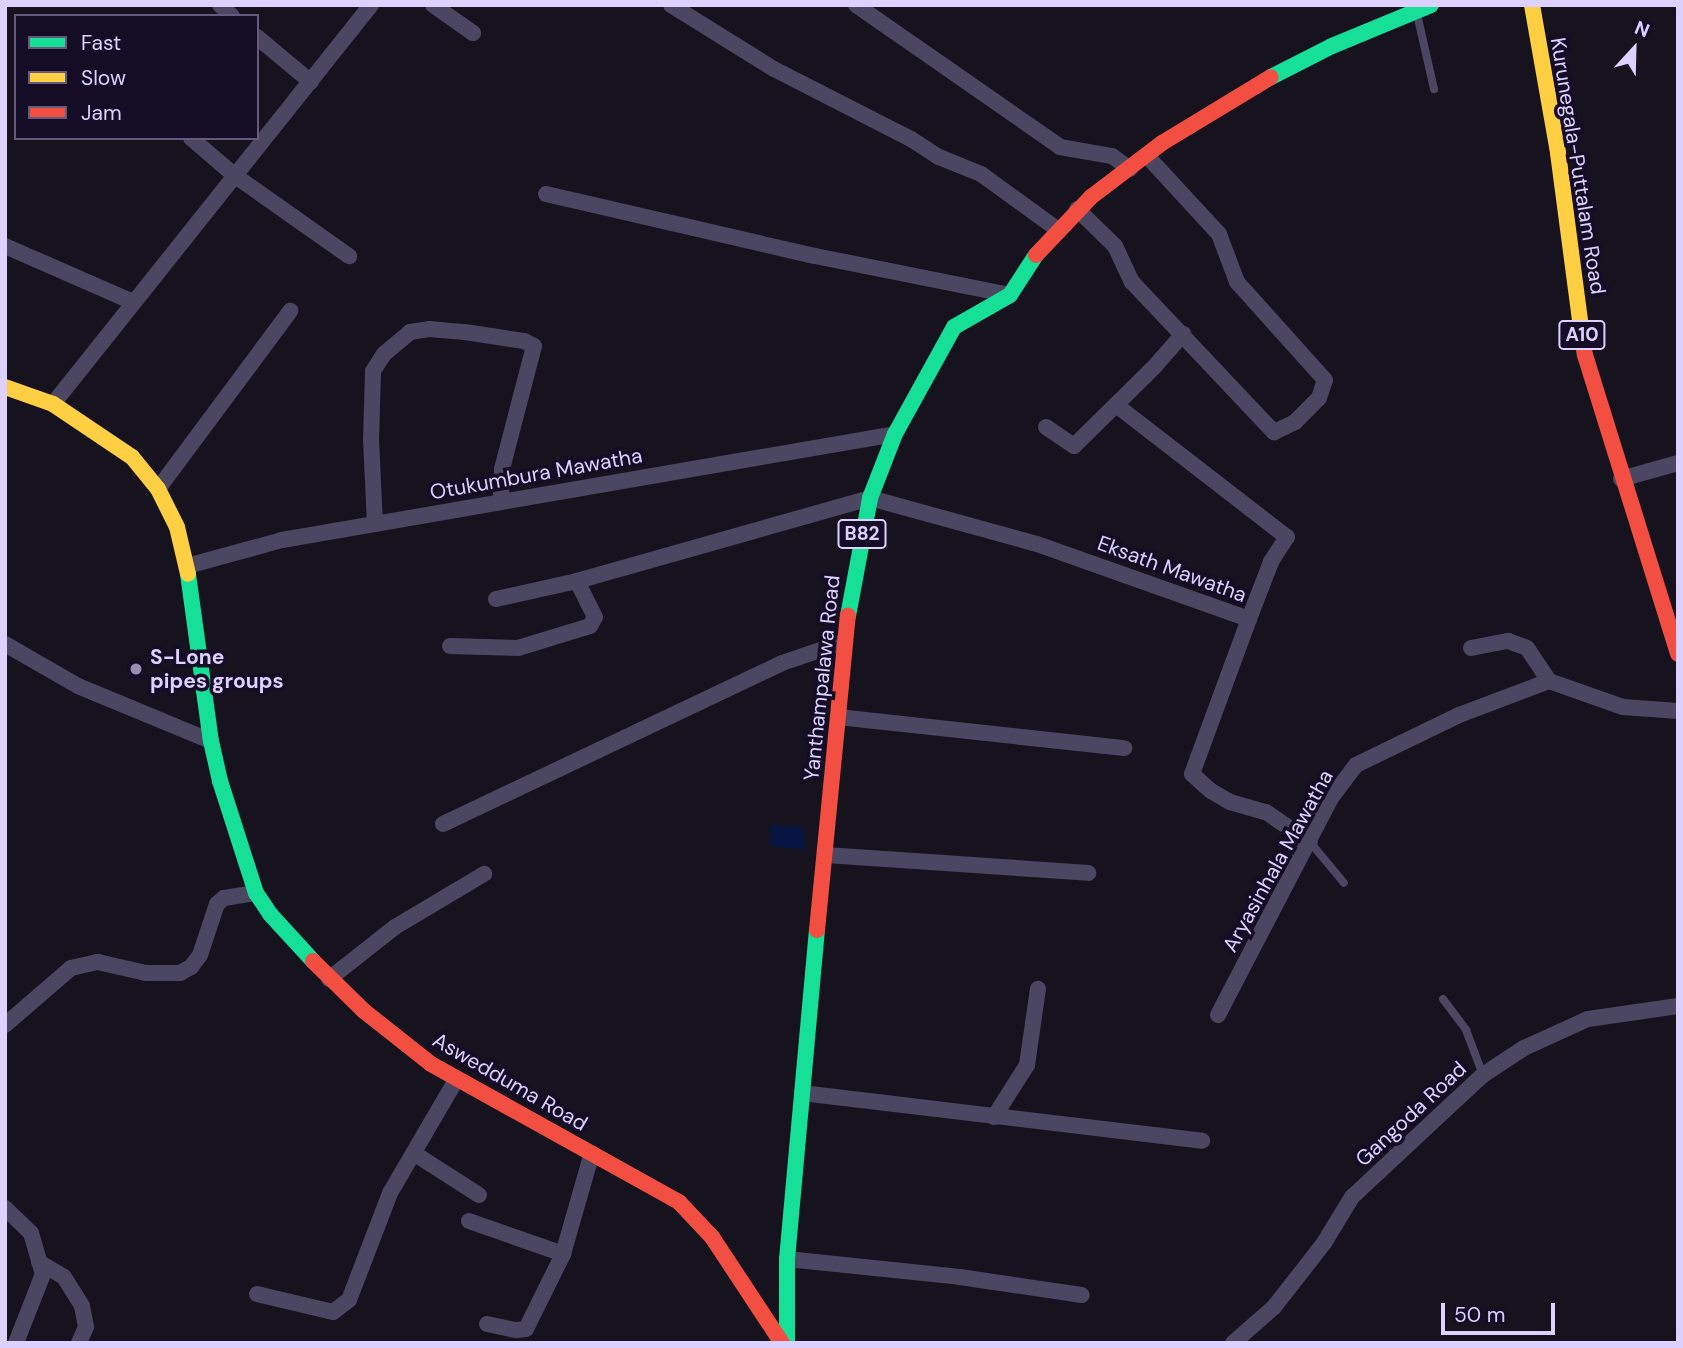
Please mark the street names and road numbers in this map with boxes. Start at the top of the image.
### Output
street label: Kurunegala-Puttalam Road [1545,36,1611,296]
road number: A10 [1558,320,1606,350]
street label: Otukumbura Mawatha [428,443,644,505]
road number: B82 [838,519,886,550]
street label: Eksath Mawatha [1094,530,1250,608]
street label: Yanthampalawa Road [799,574,845,782]
street label: Aryasinhala Mawatha [1217,766,1339,956]
street label: Aswedduma Road [428,1027,592,1137]
street label: Gangoda Road [1350,1056,1472,1172]

